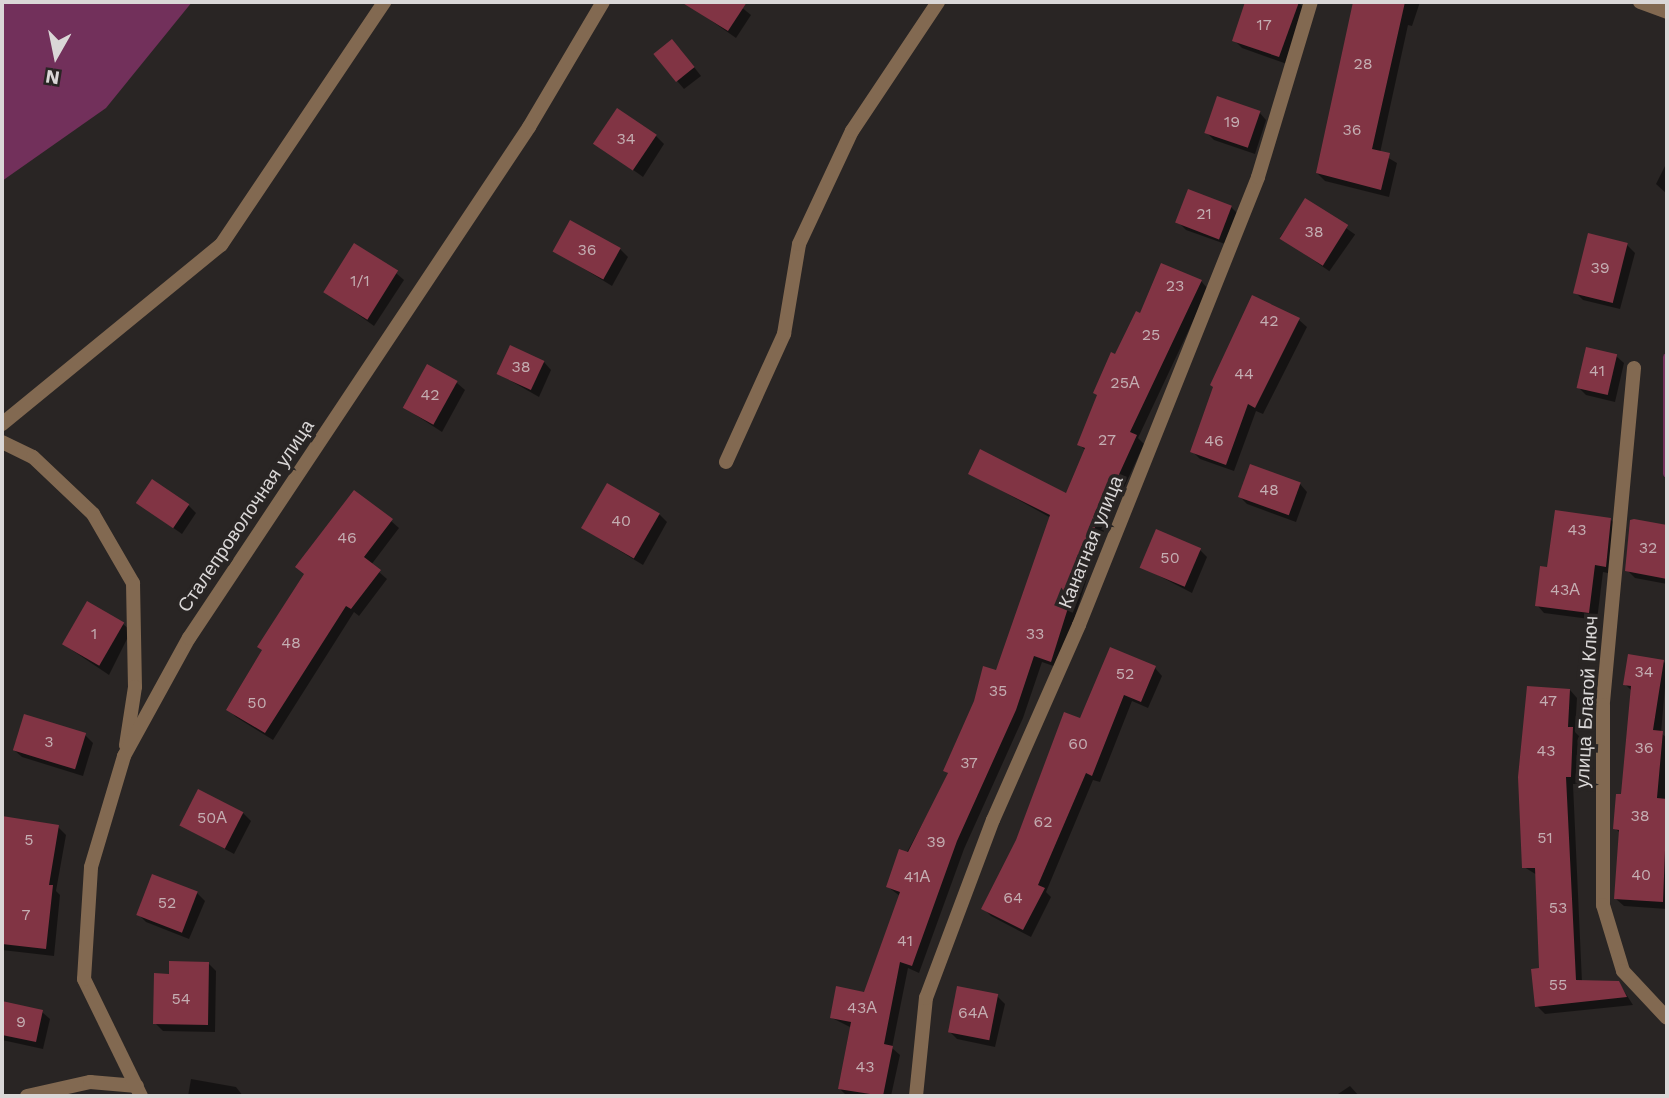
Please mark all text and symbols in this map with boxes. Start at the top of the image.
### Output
house number: 17 [1256,15,1272,35]
north arrow [21,21,91,91]
house number: 28 [1353,54,1373,74]
text: N [44,65,61,90]
house number: 19 [1224,112,1240,132]
house number: 36 [1342,120,1362,140]
house number: 34 [616,129,636,149]
house number: 21 [1196,204,1212,224]
house number: 38 [1304,222,1324,242]
house number: 36 [577,240,597,260]
house number: 39 [1590,258,1610,278]
house number: 1/1 [350,271,370,291]
house number: 23 [1166,276,1184,296]
house number: 42 [1259,311,1279,331]
house number: 25 [1142,325,1160,345]
house number: 38 [511,357,531,377]
house number: 41 [1589,361,1605,381]
house number: 44 [1234,364,1254,384]
house number: 25А [1110,373,1140,393]
house number: 42 [420,385,440,405]
street label: Сталепроволочная улица [173,415,319,617]
house number: 27 [1098,430,1116,450]
house number: 46 [1204,431,1224,451]
street label: Канатная улица [1054,472,1128,612]
house number: 48 [1259,480,1279,500]
house number: 40 [611,511,631,531]
house number: 43 [1567,520,1587,540]
house number: 46 [337,528,357,548]
house number: 32 [1639,538,1657,558]
house number: 50 [1160,548,1180,568]
house number: 43А [1550,580,1580,600]
street label: улица Благой Ключ [1571,615,1603,789]
house number: 1 [91,624,97,644]
house number: 33 [1026,624,1044,644]
house number: 48 [281,633,301,653]
house number: 34 [1634,662,1654,682]
house number: 52 [1116,664,1134,684]
house number: 35 [989,681,1007,701]
house number: 47 [1539,691,1557,711]
house number: 50 [247,693,267,713]
house number: 3 [44,732,54,752]
house number: 60 [1068,734,1088,754]
house number: 36 [1634,738,1654,758]
house number: 43 [1536,741,1556,761]
house number: 37 [960,753,978,773]
house number: 38 [1630,806,1650,826]
house number: 50А [197,808,227,828]
house number: 62 [1033,812,1053,832]
house number: 51 [1537,828,1553,848]
house number: 5 [24,830,34,850]
house number: 39 [926,832,946,852]
house number: 40 [1631,865,1651,885]
house number: 41А [904,867,930,887]
house number: 64 [1003,888,1023,908]
house number: 52 [158,893,176,913]
house number: 53 [1549,898,1567,918]
house number: 7 [22,905,30,925]
house number: 41 [897,931,913,951]
house number: 55 [1549,975,1567,995]
house number: 54 [171,989,191,1009]
house number: 43А [847,998,877,1018]
house number: 64А [958,1003,988,1023]
house number: 9 [16,1012,26,1032]
house number: 43 [855,1057,875,1077]

